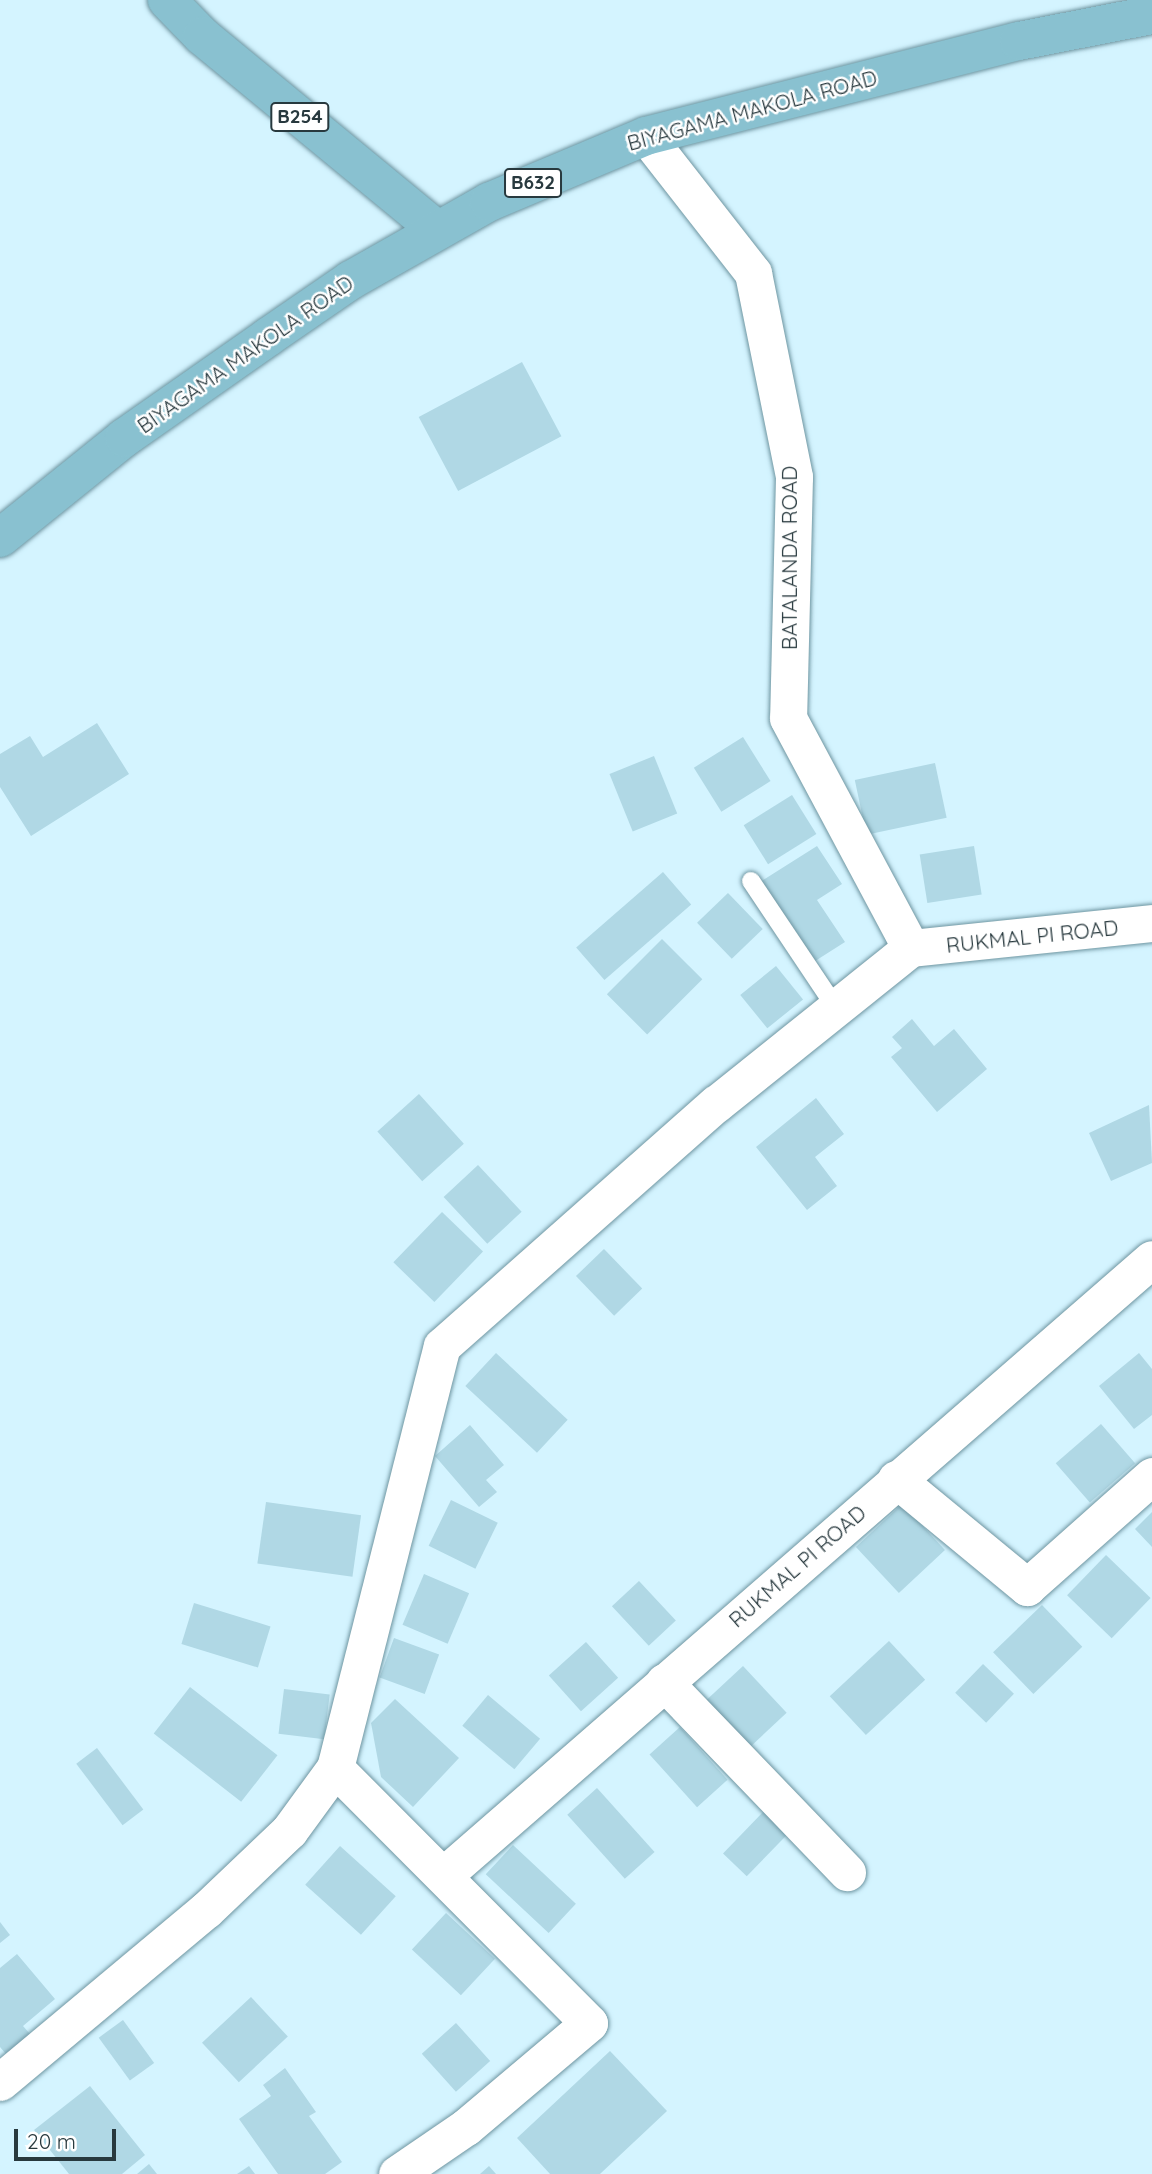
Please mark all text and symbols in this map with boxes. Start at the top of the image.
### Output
street label: BIYAGAMA MAKOLA ROAD [624,64,880,156]
road number: B254 [270,102,330,132]
road number: B632 [503,168,563,198]
street label: BIYAGAMA MAKOLA ROAD [132,270,358,438]
street label: BATALANDA ROAD [776,466,802,650]
street label: RUKMAL PI ROAD [945,914,1119,958]
street label: RUKMAL PI ROAD [723,1500,871,1632]
scale bar [18,2114,119,2158]
text: 20 m [27,2128,76,2154]

